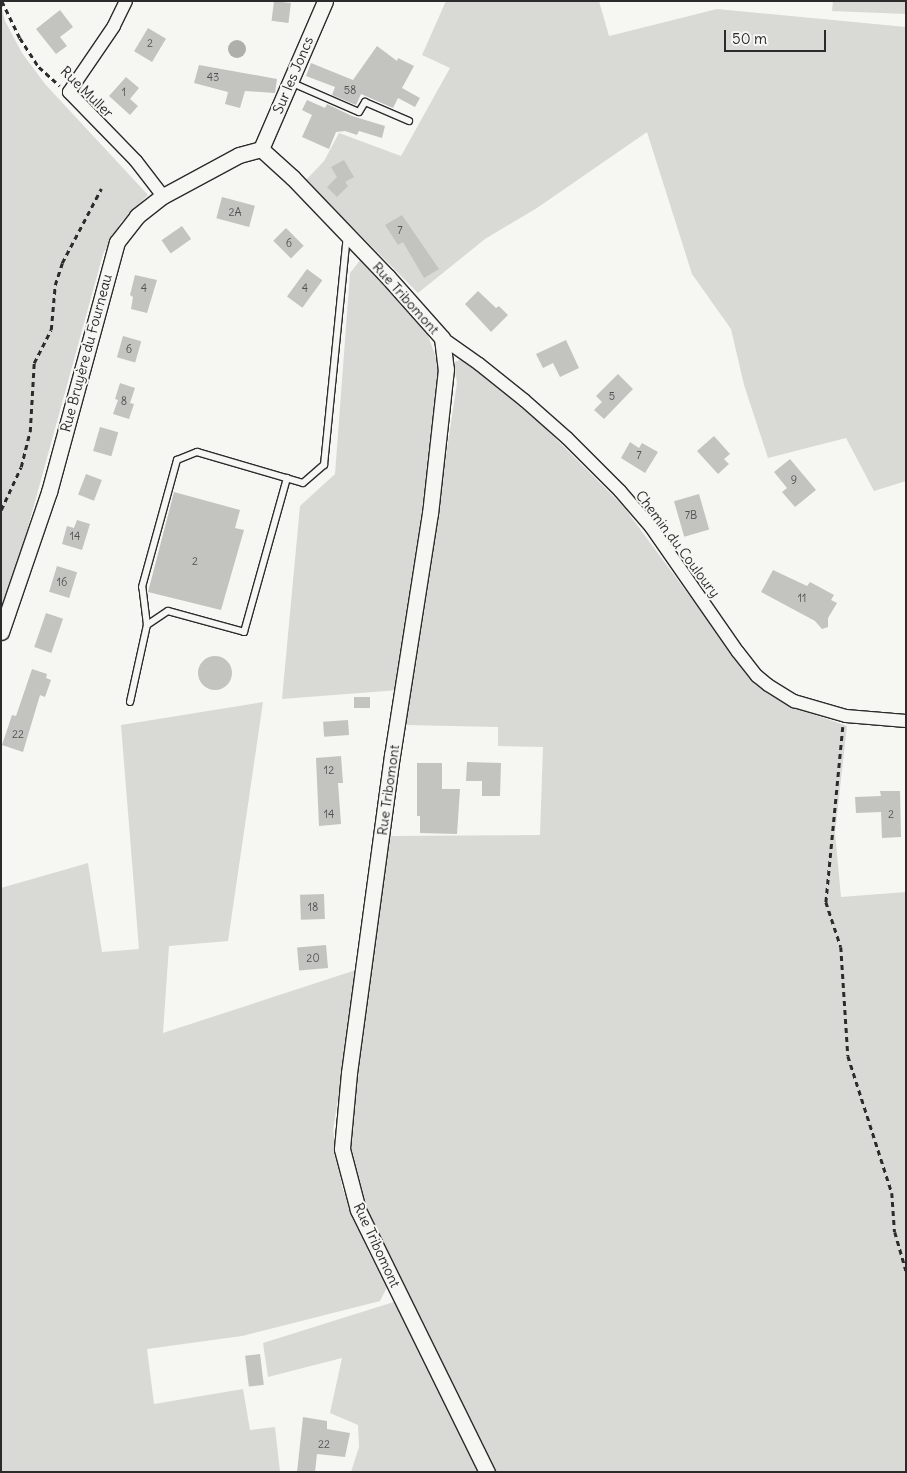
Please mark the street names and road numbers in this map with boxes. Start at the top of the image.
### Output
street label: Sur les Joncs [269,34,317,116]
street label: Rue Muller [57,63,117,121]
street label: Rue Tribomont [369,258,443,338]
street label: Rue Bruyère du Fourneau [57,272,115,434]
street label: Chemin du Couloury [632,487,724,601]
street label: Rue Tribomont [373,744,403,836]
street label: Rue Tribomont [350,1200,404,1290]

